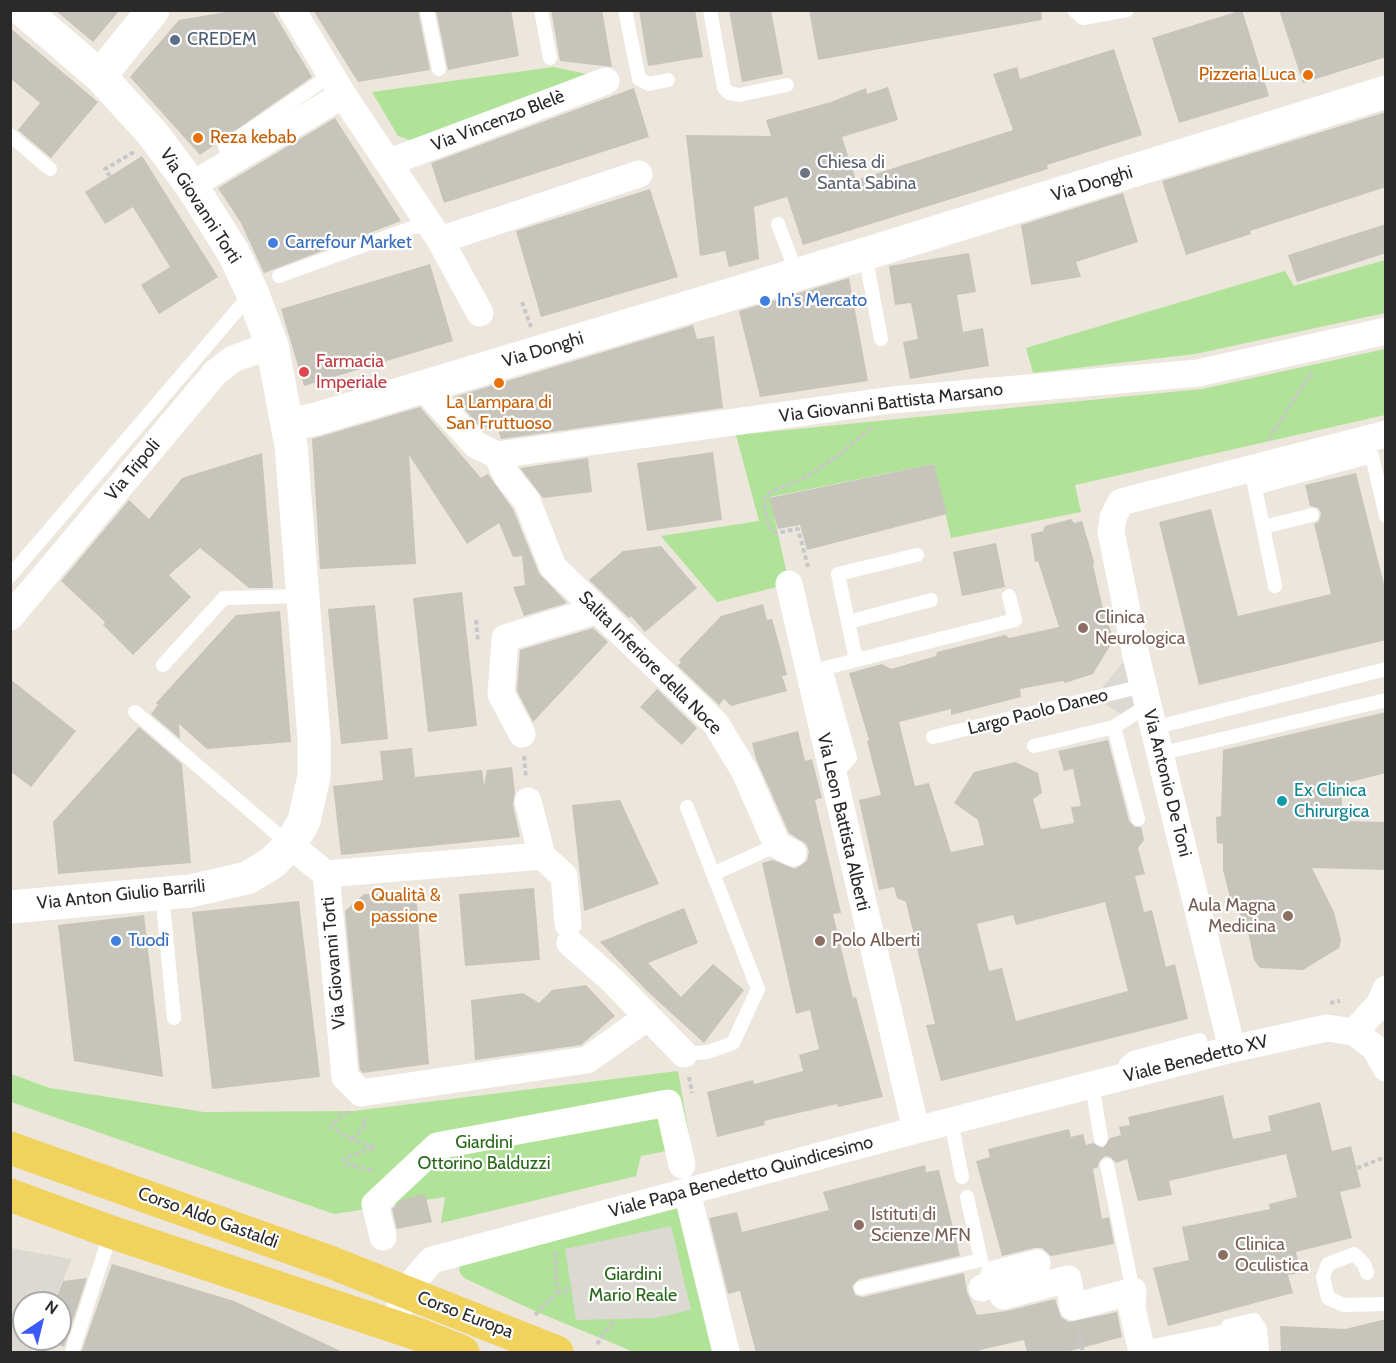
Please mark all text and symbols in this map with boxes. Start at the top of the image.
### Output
place label: CREDEM [187,29,257,51]
marker: CREDEM [168,33,182,47]
place label: Pizzeria Luca [1199,64,1296,86]
marker: Pizzeria Luca [1301,68,1315,82]
street label: Via Vincenzo Blelè [428,86,568,156]
place label: Reza kebab [210,127,296,149]
marker: Reza kebab [191,131,205,145]
street label: Via Giovanni Torti [155,144,245,268]
place label: Chiesa di Santa Sabina [817,152,916,195]
street label: Via Donghi [1049,161,1135,207]
marker: Chiesa di Santa Sabina [798,166,812,180]
place label: Carrefour Market [285,232,412,254]
marker: Carrefour Market [266,236,280,250]
place label: In's Mercato [777,290,867,312]
marker: In's Mercato [758,294,772,308]
street label: Via Donghi [500,327,586,373]
place label: Farmacia Imperiale [316,351,387,394]
marker: Farmacia Imperiale [297,365,311,379]
marker: La Lampara di San Fruttuoso [492,376,506,390]
street label: Via Giovanni Battista Marsano [778,379,1004,427]
place label: La Lampara di San Fruttuoso [446,392,552,434]
street label: Via Tripoli [101,435,165,505]
street label: Salita Inferiore della Noce [574,587,726,739]
place label: Clinica Neurologica [1095,607,1185,650]
marker: Clinica Neurologica [1076,621,1090,635]
street label: Largo Paolo Daneo [966,684,1110,740]
street label: Via Antonio De Toni [1138,707,1196,859]
street label: Via Leon Battista Alberti [812,731,874,913]
place label: Ex Clinica Chirurgica [1294,780,1369,822]
marker: Ex Clinica Chirurgica [1275,794,1289,808]
street label: Via Anton Giulio Barrili [36,875,206,915]
place label: Qualità & passione [371,885,441,928]
place label: Aula Magna Medicina [1188,895,1276,938]
street label: Via Giovanni Torti [317,896,351,1030]
marker: Qualità & passione [352,899,366,913]
marker: Aula Magna Medicina [1281,909,1295,923]
place label: Tuodì [128,930,169,952]
place label: Polo Alberti [832,930,920,952]
marker: Tuodì [109,934,123,948]
marker: Polo Alberti [813,934,827,948]
street label: Viale Benedetto XV [1122,1031,1270,1087]
street label: Viale Papa Benedetto Quindicesimo [607,1131,875,1223]
park label: Giardini Ottorino Balduzzi [417,1132,551,1174]
street label: Corso Aldo Gastaldi [135,1183,281,1253]
place label: Istituti di Scienze MFN [871,1204,971,1246]
marker: Istituti di Scienze MFN [852,1218,866,1232]
place label: Clinica Oculistica [1235,1234,1309,1276]
marker: Clinica Oculistica [1216,1248,1230,1262]
park label: Giardini Mario Reale [589,1264,677,1306]
street label: Corso Europa [414,1287,516,1343]
north arrow [12,1291,72,1351]
text: N [41,1296,62,1319]

